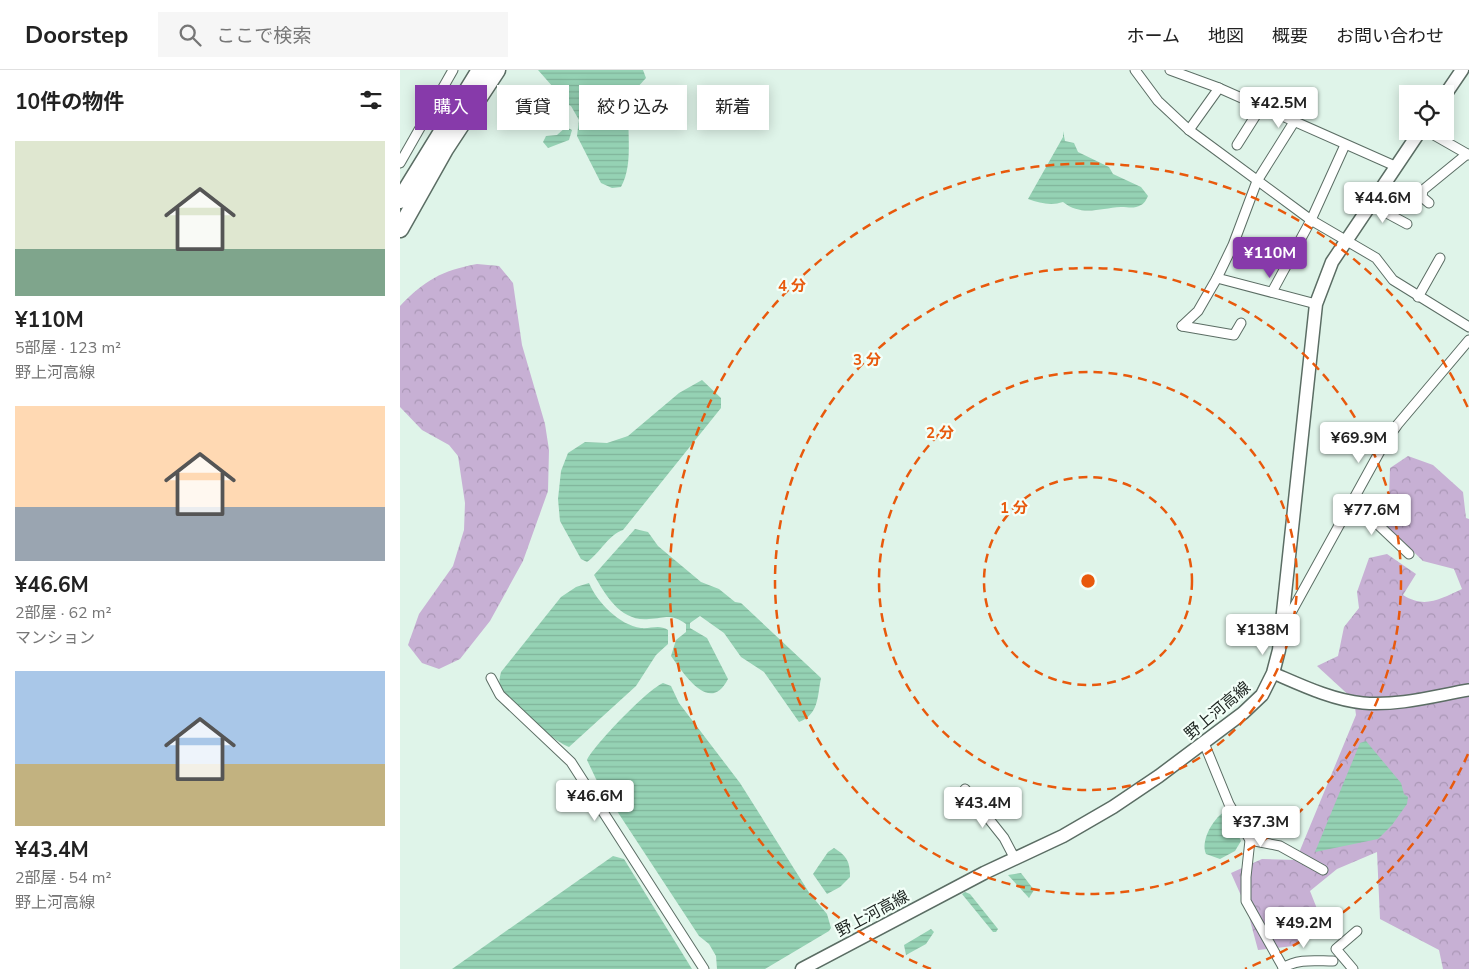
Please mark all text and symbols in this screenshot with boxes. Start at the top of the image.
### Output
search box [158,12,508,57]
text: Doorstep [25,19,128,51]
icon: search [176,21,204,49]
text: ここで検索 [216,23,311,49]
text: ホーム [1127,24,1180,48]
text: 地図 [1208,24,1244,48]
text: 概要 [1272,24,1308,48]
text: お問い合わせ [1336,24,1444,48]
chip: 購入 [415,85,487,130]
chip: 賃貸 [497,85,569,130]
chip: 絞り込み [579,85,687,130]
chip: 新着 [697,85,769,130]
map controls [1399,85,1454,140]
button: locate [1399,85,1454,140]
icon: filters [357,86,385,114]
pin: ¥42.5M [1238,87,1320,129]
text: 10件の物件 [15,88,124,116]
text: ¥42.5M [1251,92,1307,114]
icon: home [155,174,245,264]
pin: ¥44.6M [1342,182,1424,224]
text: ¥44.6M [1355,187,1411,209]
pin: ¥110M [1235,236,1305,279]
text: ¥110M [1244,242,1296,264]
text: 4 分 [778,276,806,296]
text: ¥110M [15,306,84,334]
text: 5部屋 · 123 m² [15,337,121,359]
text: 3 分 [853,350,881,370]
text: 野上河高線 [15,362,95,384]
pin: ¥69.9M [1318,422,1400,464]
text: 2 分 [926,423,954,443]
text: ¥69.9M [1331,427,1387,449]
icon: home [155,439,245,529]
pin: ¥77.6M [1331,494,1413,536]
text: 1 分 [1000,498,1028,518]
text: ¥77.6M [1344,499,1400,521]
text: ¥46.6M [15,571,89,599]
centre of rings [1079,572,1097,590]
text: 2部屋 · 62 m² [15,602,112,624]
pin: ¥138M [1228,614,1298,656]
text: ¥138M [1237,619,1289,641]
text: マンション [15,627,95,649]
street label: 野上河高線 [1180,677,1255,745]
icon: home [155,704,245,794]
pin: ¥46.6M [554,780,636,822]
text: ¥46.6M [567,785,623,807]
pin: ¥43.4M [942,786,1024,829]
text: ¥43.4M [955,792,1011,814]
pin: ¥37.3M [1220,806,1302,848]
text: ¥37.3M [1233,811,1289,833]
text: ¥43.4M [15,836,89,864]
text: 2部屋 · 54 m² [15,867,112,889]
street label: 野上河高線 [832,885,913,942]
text: 野上河高線 [15,892,95,914]
pin: ¥49.2M [1263,906,1345,949]
text: ¥49.2M [1276,912,1332,934]

